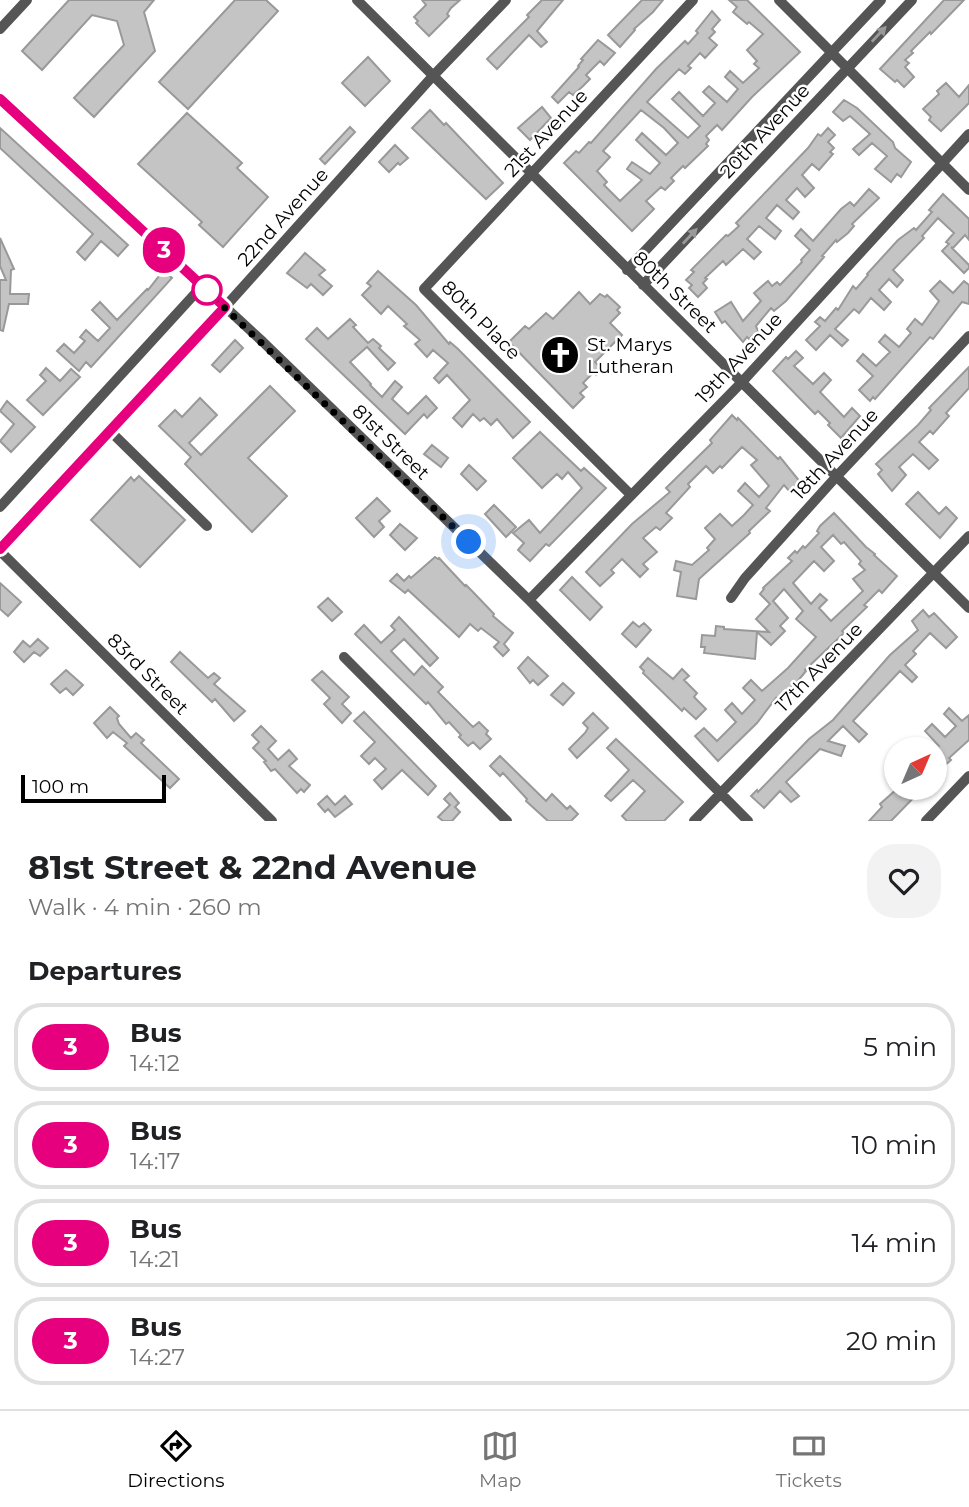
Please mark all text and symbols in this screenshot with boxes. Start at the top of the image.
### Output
one-way arrow [871,26,887,43]
street label: 20th Avenue [715,79,815,183]
street label: 21st Avenue [500,84,592,182]
street label: 22nd Avenue [233,163,333,271]
line badge: 3 [141,227,187,273]
one-way arrow [681,228,697,245]
text: 3 [157,235,171,264]
street label: 80th Street [628,246,722,338]
unlabelled marker [192,275,222,305]
street label: 80th Place [437,276,525,364]
street label: 19th Avenue [691,308,787,408]
place label: St. Marys Lutheran [587,333,674,378]
church icon: St. Marys Lutheran [539,334,581,376]
street label: 81st Street [348,400,435,485]
street label: 18th Avenue [787,404,883,504]
your location [451,524,486,559]
street label: 17th Avenue [771,618,867,716]
street label: 83rd Street [103,629,194,720]
north arrow [884,737,947,800]
map controls [884,737,947,800]
scale bar [21,772,166,804]
text: 100 m [32,775,89,798]
button: heart [867,844,941,918]
text: 81st Street & 22nd Avenue [28,847,477,887]
text: Walk · 4 min · 260 m [28,893,262,921]
text: Departures [28,955,182,987]
text: Bus [130,1017,182,1049]
text: 5 min [863,1031,937,1063]
text: 3 [63,1032,78,1061]
text: 14:12 [130,1049,180,1077]
text: Bus [130,1115,182,1147]
text: 10 min [851,1129,937,1161]
text: 3 [63,1130,78,1159]
text: 14:17 [130,1147,180,1175]
text: Bus [130,1213,182,1245]
text: 14 min [851,1227,937,1259]
text: 3 [63,1228,78,1257]
text: 14:21 [130,1245,180,1273]
text: Bus [130,1311,182,1343]
text: 20 min [846,1325,937,1357]
text: 3 [63,1326,78,1355]
text: 14:27 [130,1343,185,1371]
tab: Directions [127,1427,225,1492]
tab: Map [479,1427,521,1492]
tab: Tickets [776,1427,842,1492]

